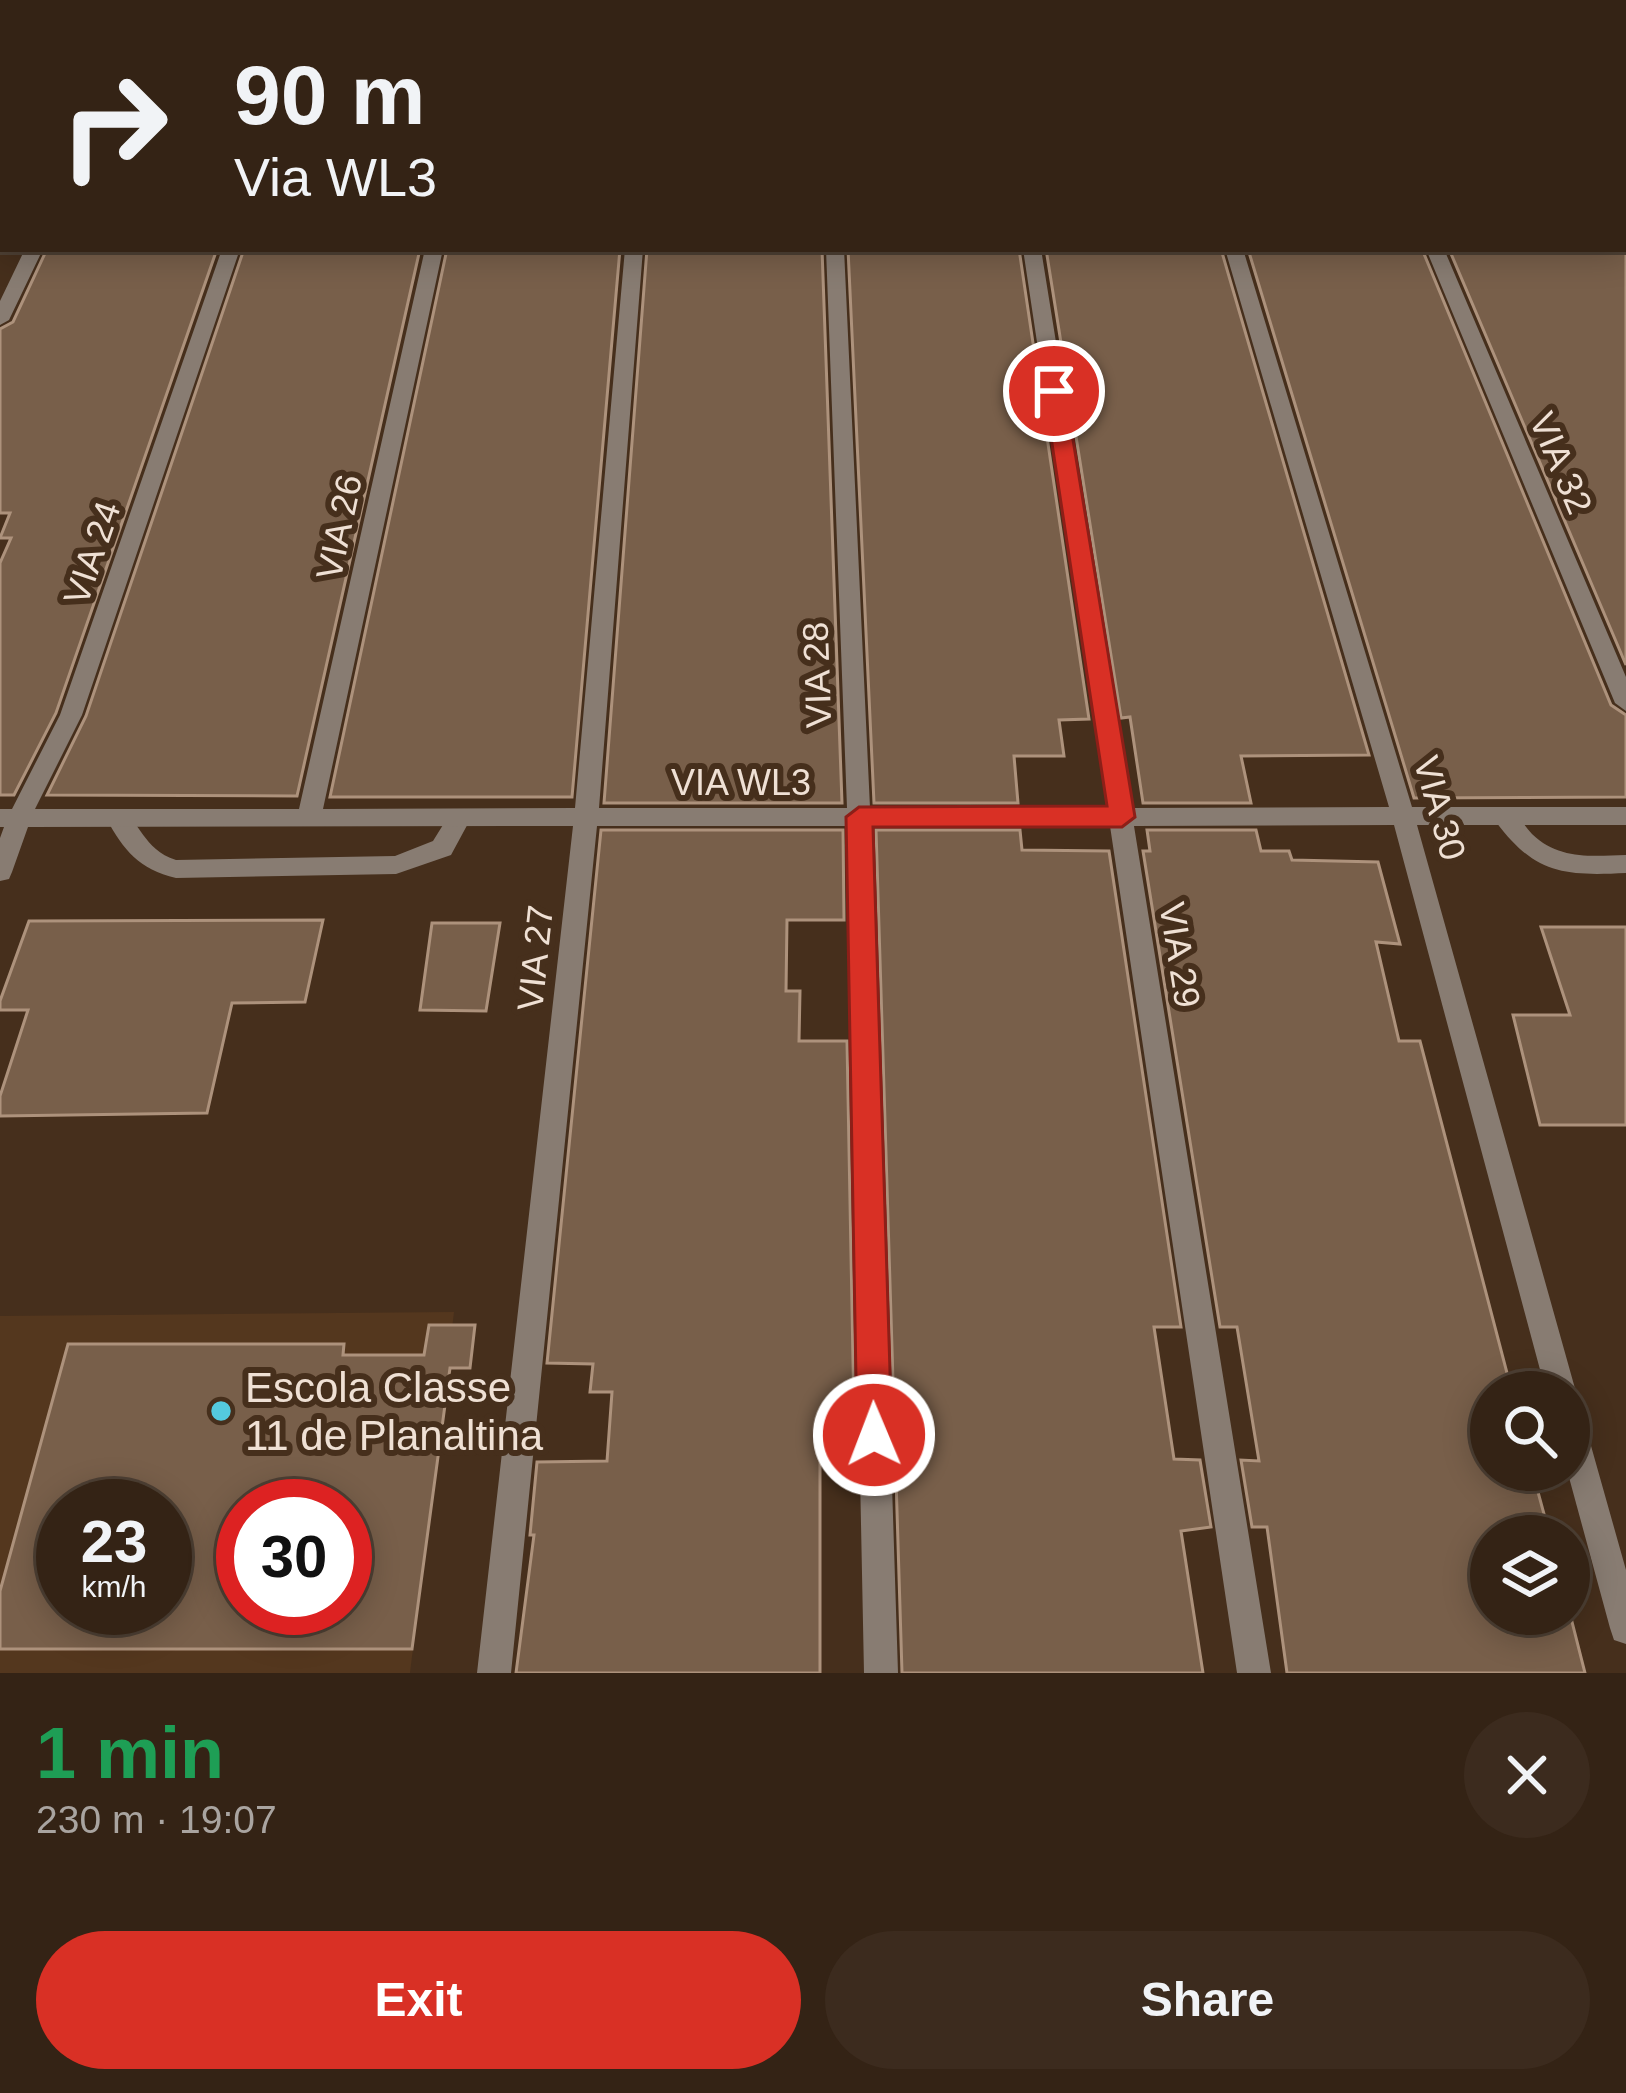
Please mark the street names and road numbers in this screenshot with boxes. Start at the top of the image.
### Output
street label: VIA 32 [1521,406,1601,520]
street label: VIA 26 [308,471,370,583]
street label: VIA 24 [55,496,129,610]
street label: VIA 28 [795,621,839,729]
street label: VIA 30 [1406,751,1474,865]
street label: VIA WL3 [671,762,811,803]
street label: VIA 29 [1151,899,1209,1011]
street label: VIA 27 [509,903,561,1013]

